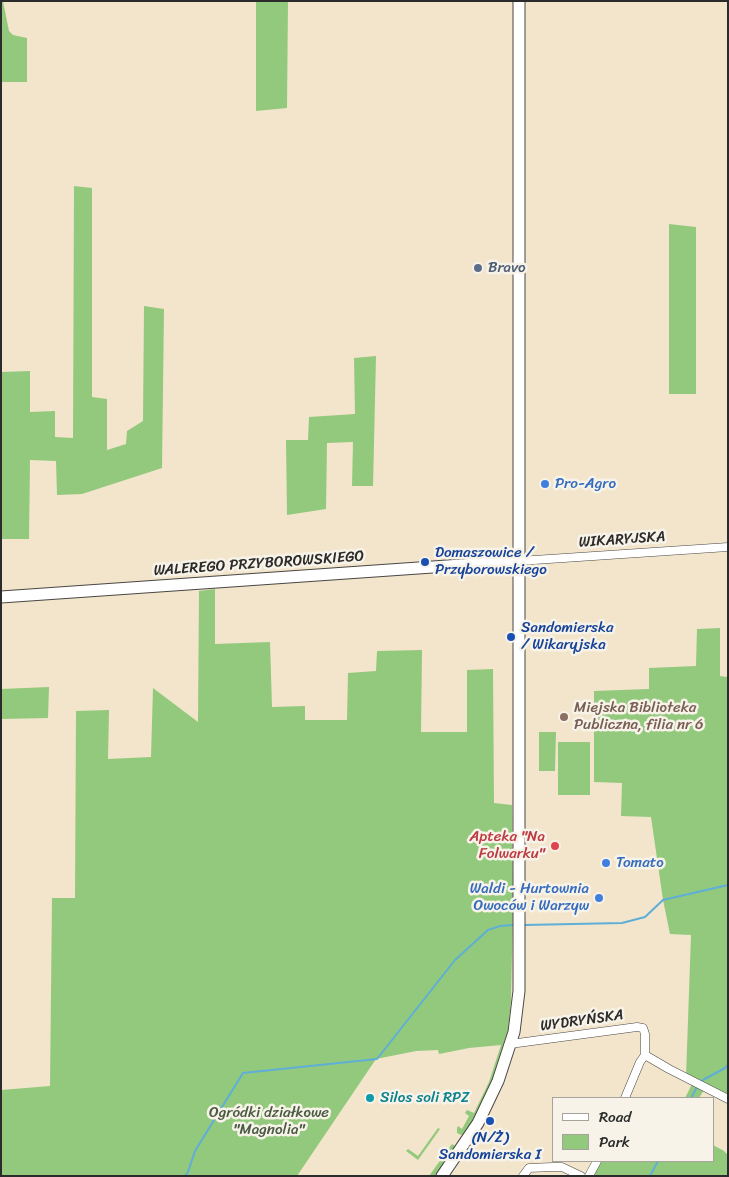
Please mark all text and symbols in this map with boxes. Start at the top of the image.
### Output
place label: Bravo [488,259,526,277]
marker: Bravo [472,262,484,274]
place label: Pro-Agro [555,475,616,493]
marker: Pro-Agro [539,478,551,490]
street label: WIKARYJSKA [578,528,666,552]
place label: Domaszowice / Przyborowskiego [435,544,547,579]
street label: WALEREGO PRZYBOROWSKIEGO [153,548,365,580]
marker: Domaszowice / Przyborowskiego [419,556,431,568]
place label: Sandomierska / Wikaryjska [521,619,613,654]
marker: Sandomierska / Wikaryjska [505,631,517,643]
place label: Miejska Biblioteka Publiczna, filia nr 6 [574,699,704,734]
marker: Miejska Biblioteka Publiczna, filia nr 6 [558,711,570,723]
place label: Apteka "Na Folwarku" [469,828,545,863]
marker: Apteka "Na Folwarku" [549,840,561,852]
place label: Tomato [616,854,664,872]
marker: Tomato [600,857,612,869]
place label: Waldi - Hurtownia Owoców i Warzyw [470,880,589,915]
marker: Waldi - Hurtownia Owoców i Warzyw [593,892,605,904]
street label: WYDRYŃSKA [539,1006,625,1036]
place label: Silos soli RPZ [380,1089,470,1107]
marker: Silos soli RPZ [364,1092,376,1104]
legend [552,1097,714,1162]
park label: Ogródki działkowe "Magnolia" [209,1104,329,1139]
text: Road [599,1104,631,1130]
marker: (N/Ż) Sandomierska I [484,1115,496,1127]
place label: (N/Ż) Sandomierska I [439,1129,541,1164]
text: Park [599,1129,630,1155]

